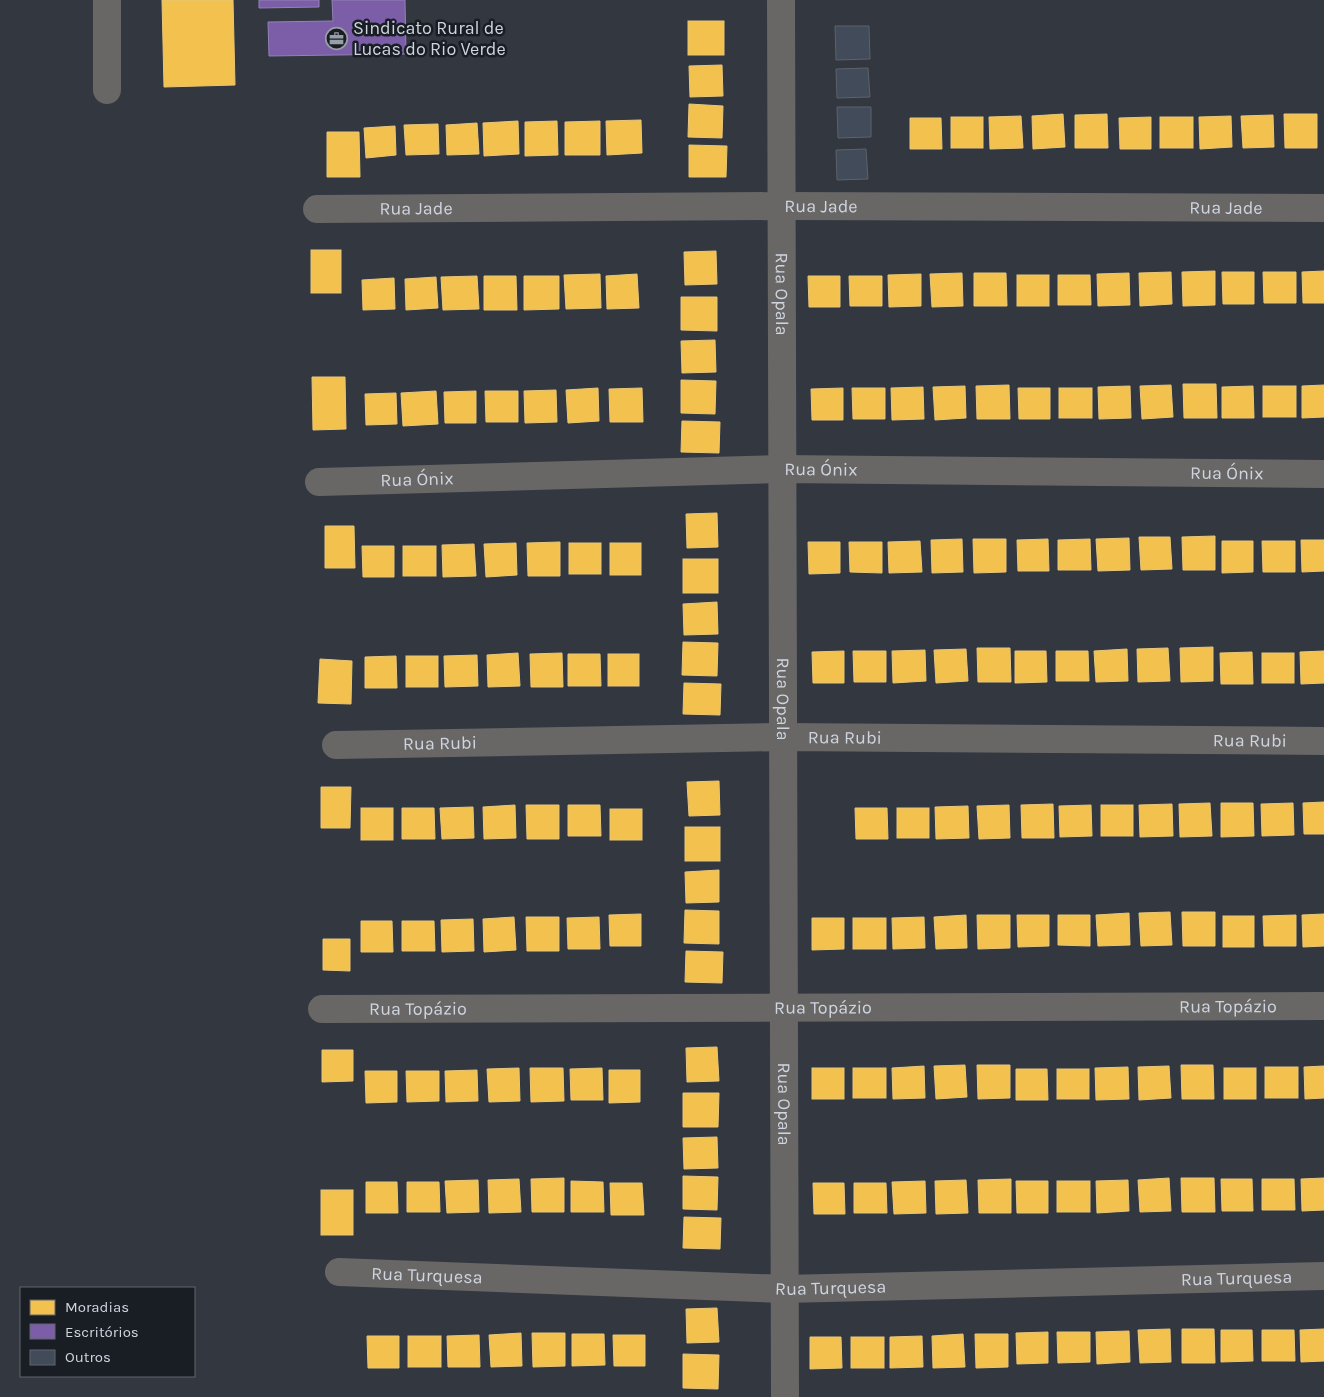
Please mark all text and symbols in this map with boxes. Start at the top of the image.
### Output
place label: Sindicato Rural de Lucas do Rio Verde [353,17,506,60]
office icon: Sindicato Rural de Lucas do Rio Verde [325,26,349,50]
street label: Rua Jade [784,195,858,217]
street label: Rua Jade [379,197,453,220]
street label: Rua Jade [1189,197,1263,219]
street label: Rua Opala [771,252,793,336]
street label: Rua Ónix [784,457,858,481]
street label: Rua Ónix [1190,461,1264,484]
street label: Rua Ónix [380,467,454,491]
street label: Rua Opala [772,657,794,741]
street label: Rua Rubi [808,726,882,749]
street label: Rua Rubi [1213,729,1287,752]
street label: Rua Rubi [403,731,477,755]
street label: Rua Topázio [1179,995,1277,1017]
street label: Rua Topázio [774,996,872,1019]
street label: Rua Topázio [369,998,467,1020]
street label: Rua Opala [773,1062,795,1146]
street label: Rua Turquesa [371,1262,483,1288]
street label: Rua Turquesa [1181,1266,1293,1290]
street label: Rua Turquesa [775,1276,887,1300]
legend [20,1287,195,1377]
text: Moradias [65,1298,129,1316]
text: Escritórios [65,1323,139,1341]
text: Outros [65,1348,111,1366]

